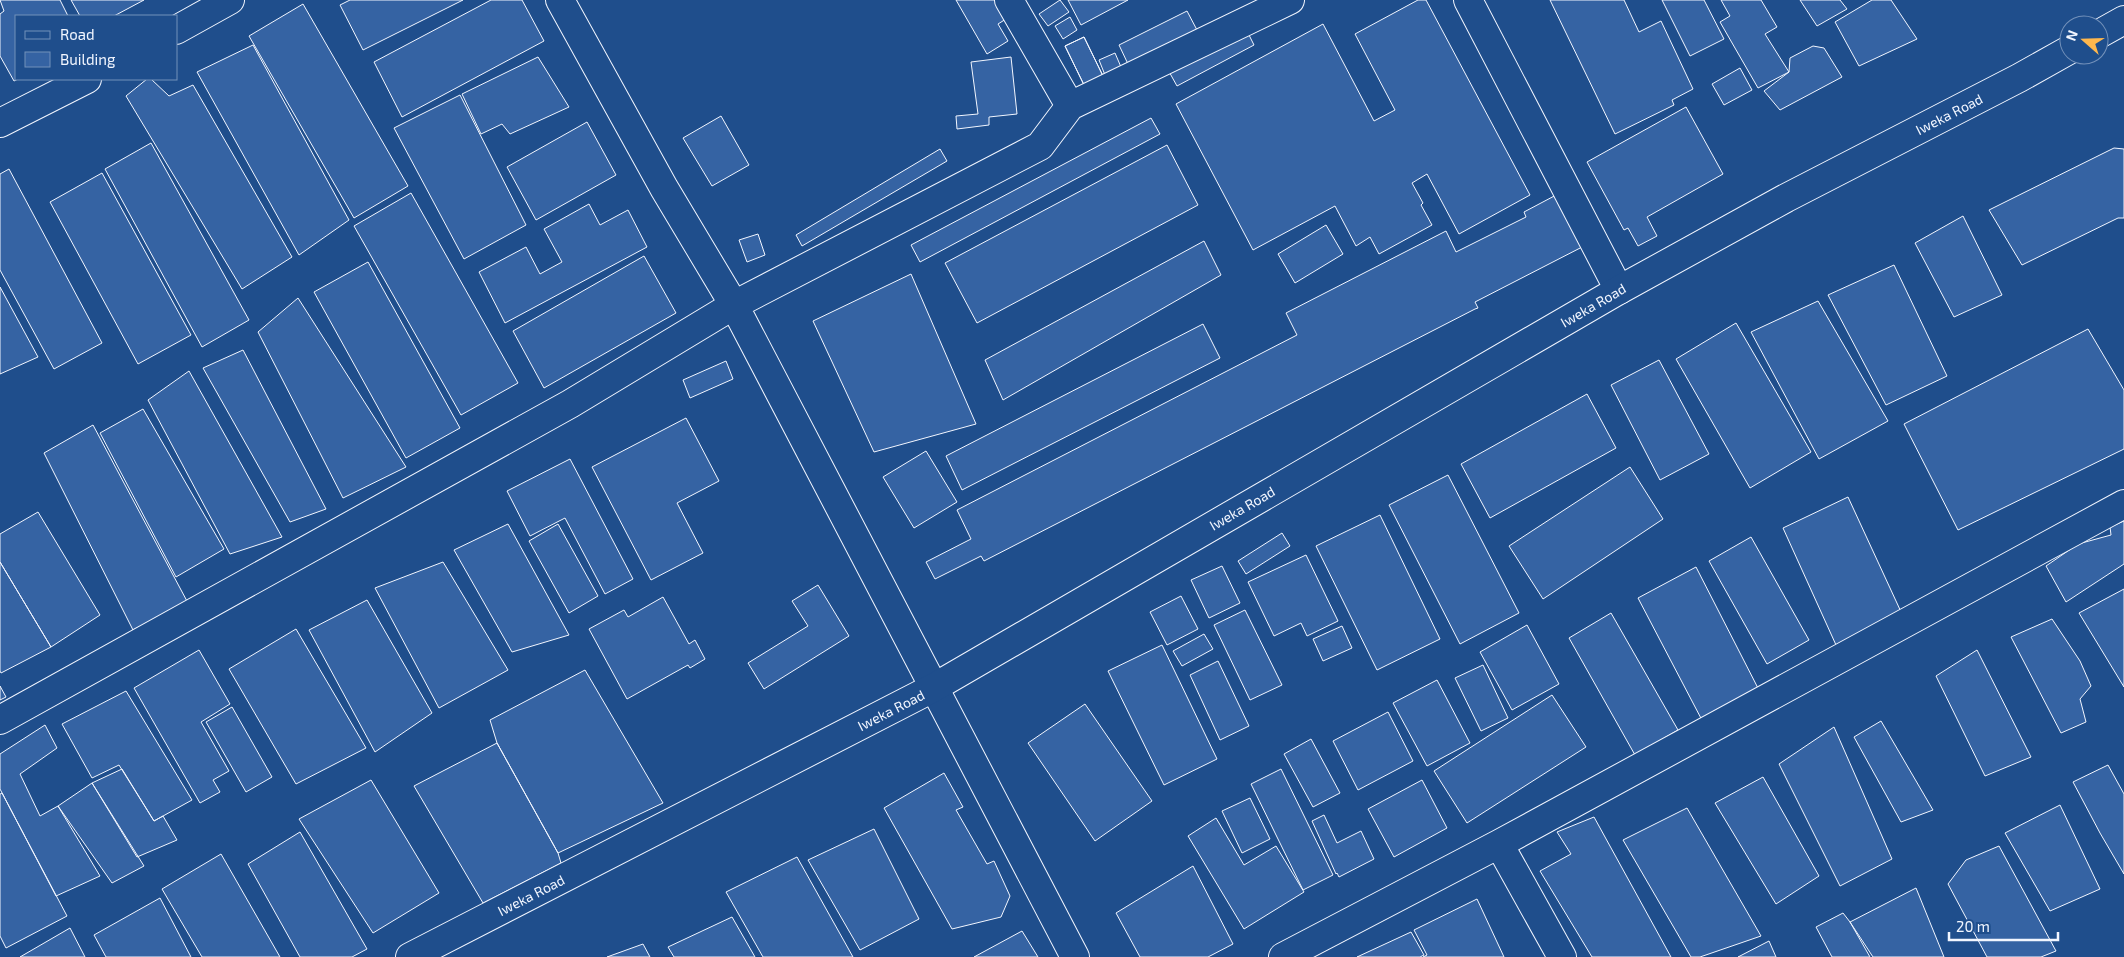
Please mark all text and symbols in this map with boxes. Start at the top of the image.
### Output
legend [15,15,178,80]
north arrow [2059,15,2109,65]
text: Road [60,25,95,43]
text: N [2062,28,2081,43]
text: Building [60,50,116,68]
street label: Iweka Road [1913,90,1985,138]
street label: Iweka Road [1557,279,1629,331]
street label: Iweka Road [1206,482,1278,534]
street label: Iweka Road [855,686,927,734]
street label: Iweka Road [495,871,567,919]
scale bar [1949,910,2058,942]
text: 20 m [1956,917,1990,935]

